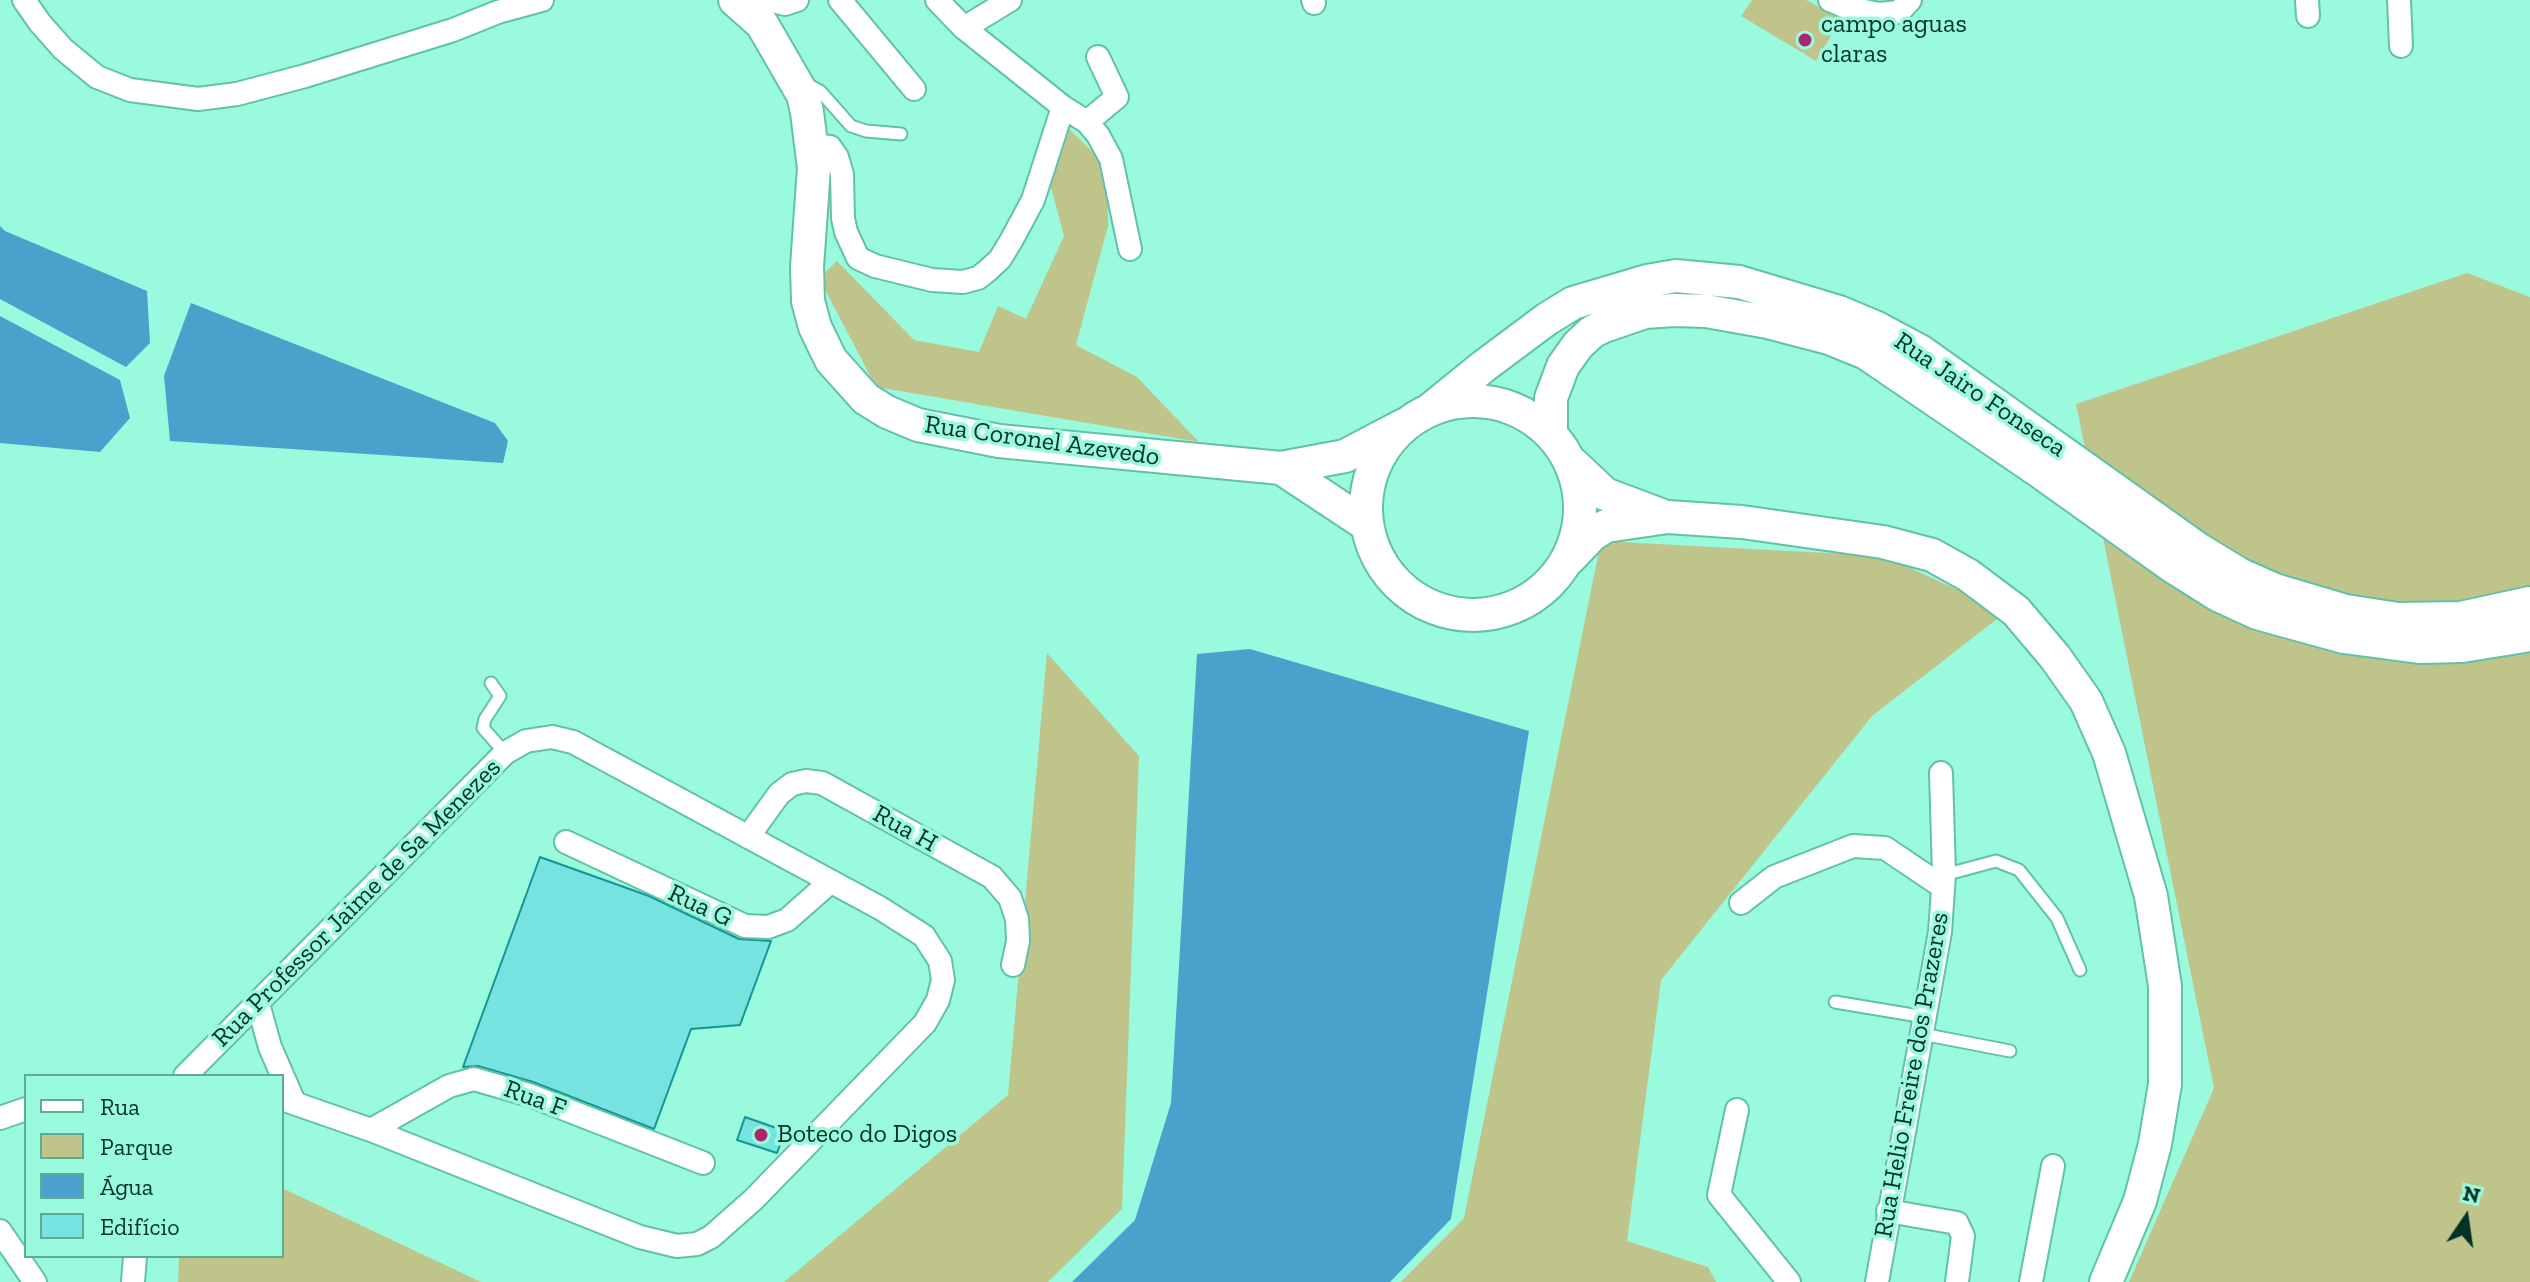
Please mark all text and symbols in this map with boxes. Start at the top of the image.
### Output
place label: campo aguas claras [1821,9,1967,70]
marker: campo aguas claras [1796,31,1814,49]
street label: Rua Jairo Fonseca [1888,326,2072,464]
street label: Rua Coronel Azevedo [923,409,1161,473]
street label: Rua Professor Jaime de Sa Menezes [206,752,508,1054]
street label: Rua H [867,799,943,859]
street label: Rua G [663,878,737,934]
street label: Rua Helio Freire dos Prazeres [1868,910,1956,1240]
street label: Rua F [500,1073,570,1125]
legend [24,1074,284,1258]
text: Rua [100,1092,140,1121]
place label: Boteco do Digos [777,1119,957,1151]
marker: Boteco do Digos [752,1126,770,1144]
text: Parque [100,1132,173,1161]
text: Água [100,1172,153,1201]
north arrow [2426,1178,2506,1258]
text: N [2460,1179,2483,1209]
text: Edifício [100,1212,180,1241]

